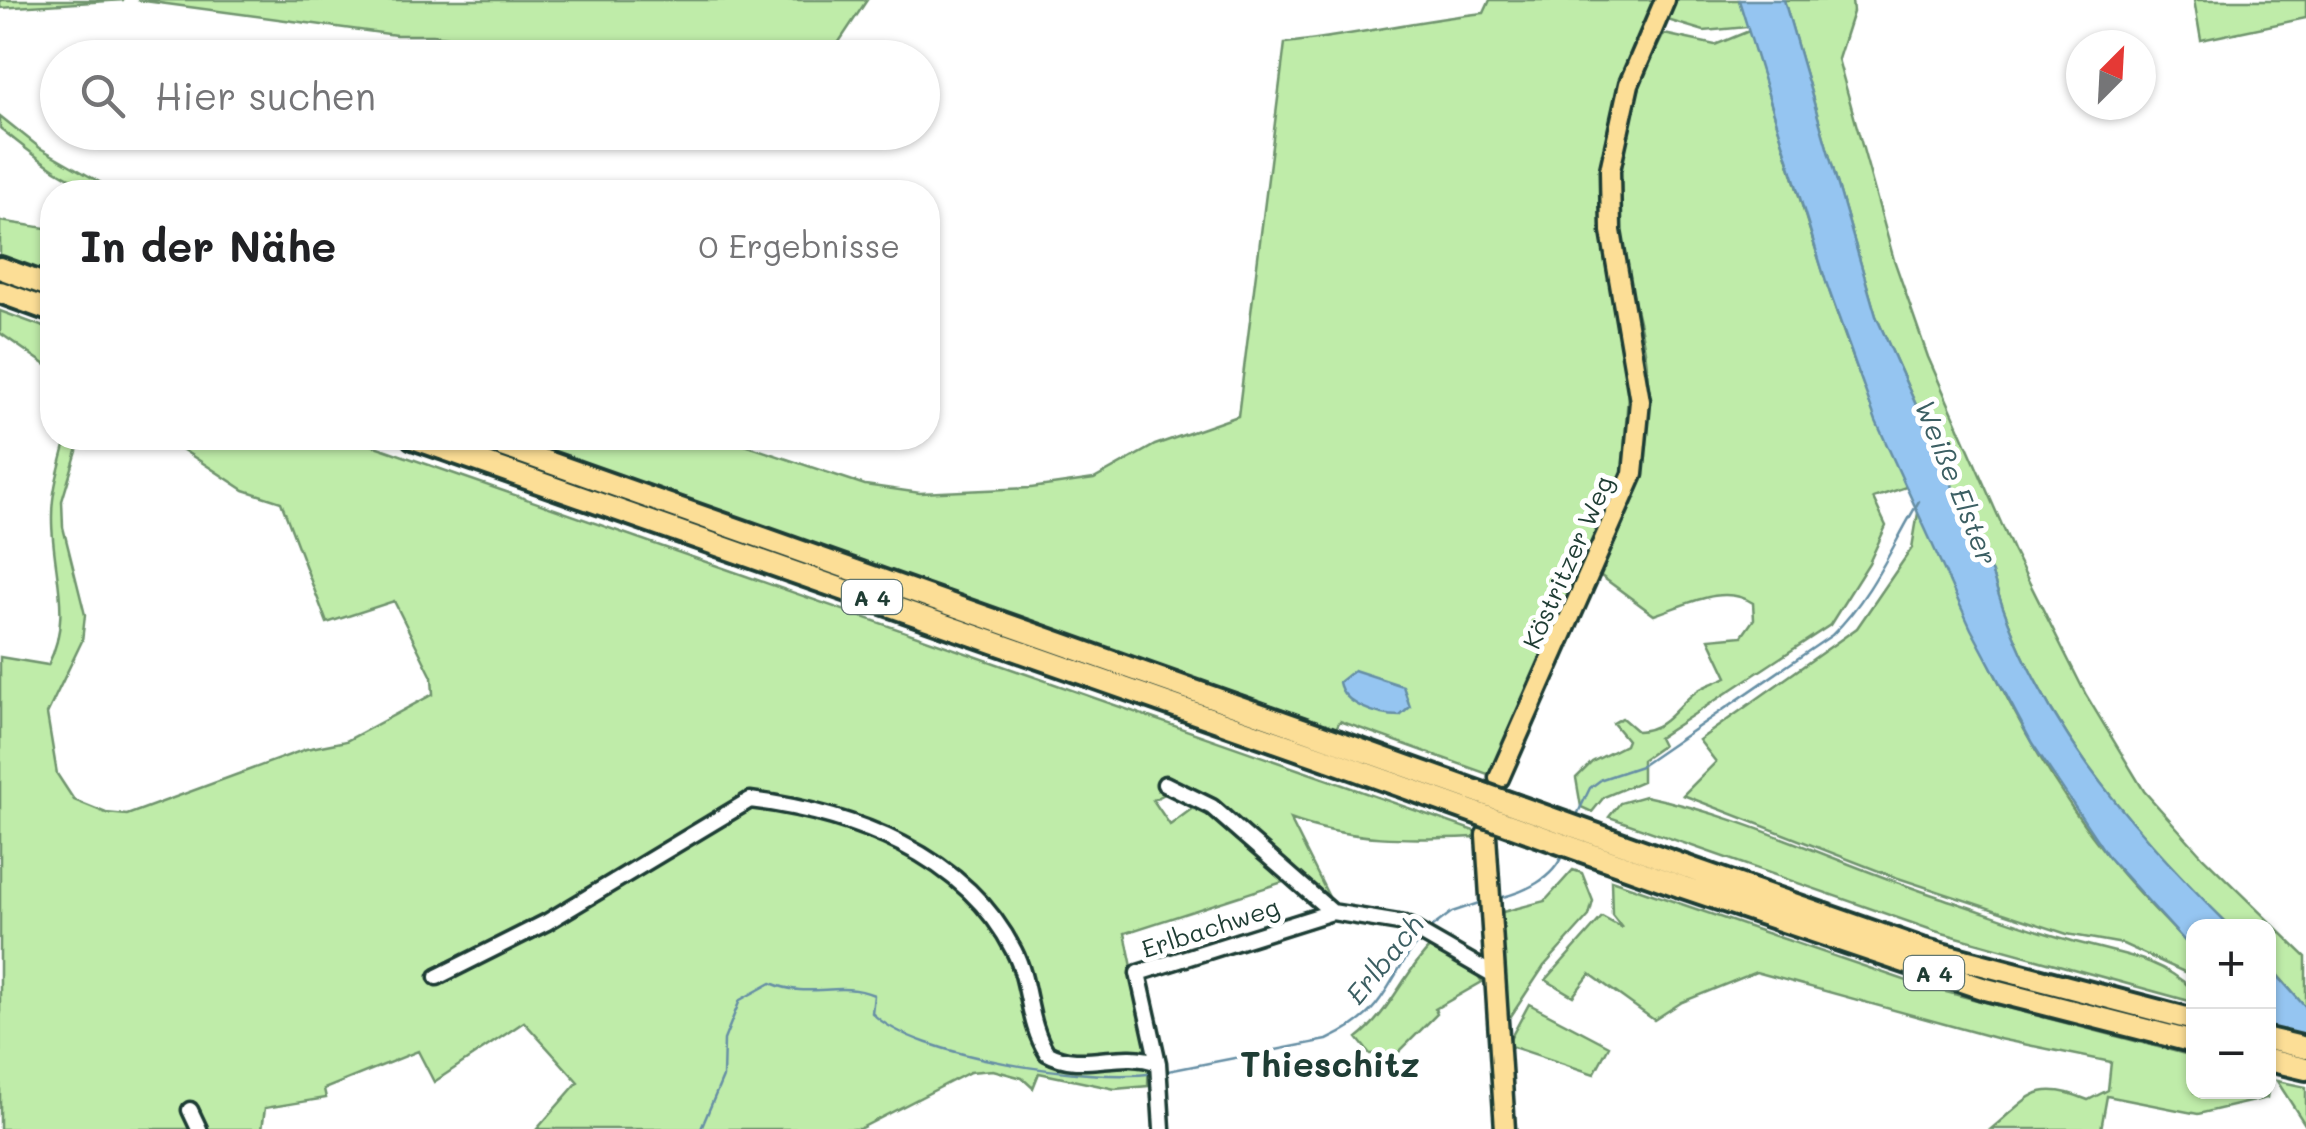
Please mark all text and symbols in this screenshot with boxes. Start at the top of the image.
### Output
north arrow [2066,30,2156,120]
search box [40,40,940,150]
icon: search [75,68,130,123]
text: Hier suchen [155,70,376,120]
text: In der Nähe [80,218,336,273]
text: 0 Ergebnisse [698,224,900,266]
water label: Weiße Elster [1908,394,2006,570]
street label: Köstritzer Weg [1515,470,1619,654]
road number: A 4 [842,580,902,614]
street label: Erlbachweg [1137,890,1283,964]
water label: Erlbach [1337,907,1431,1011]
map controls [2186,919,2276,1099]
button: + [2186,919,2276,1009]
road number: A 4 [1904,956,1964,990]
button: − [2186,1009,2276,1099]
district label: Thieschitz [1240,1040,1420,1086]

